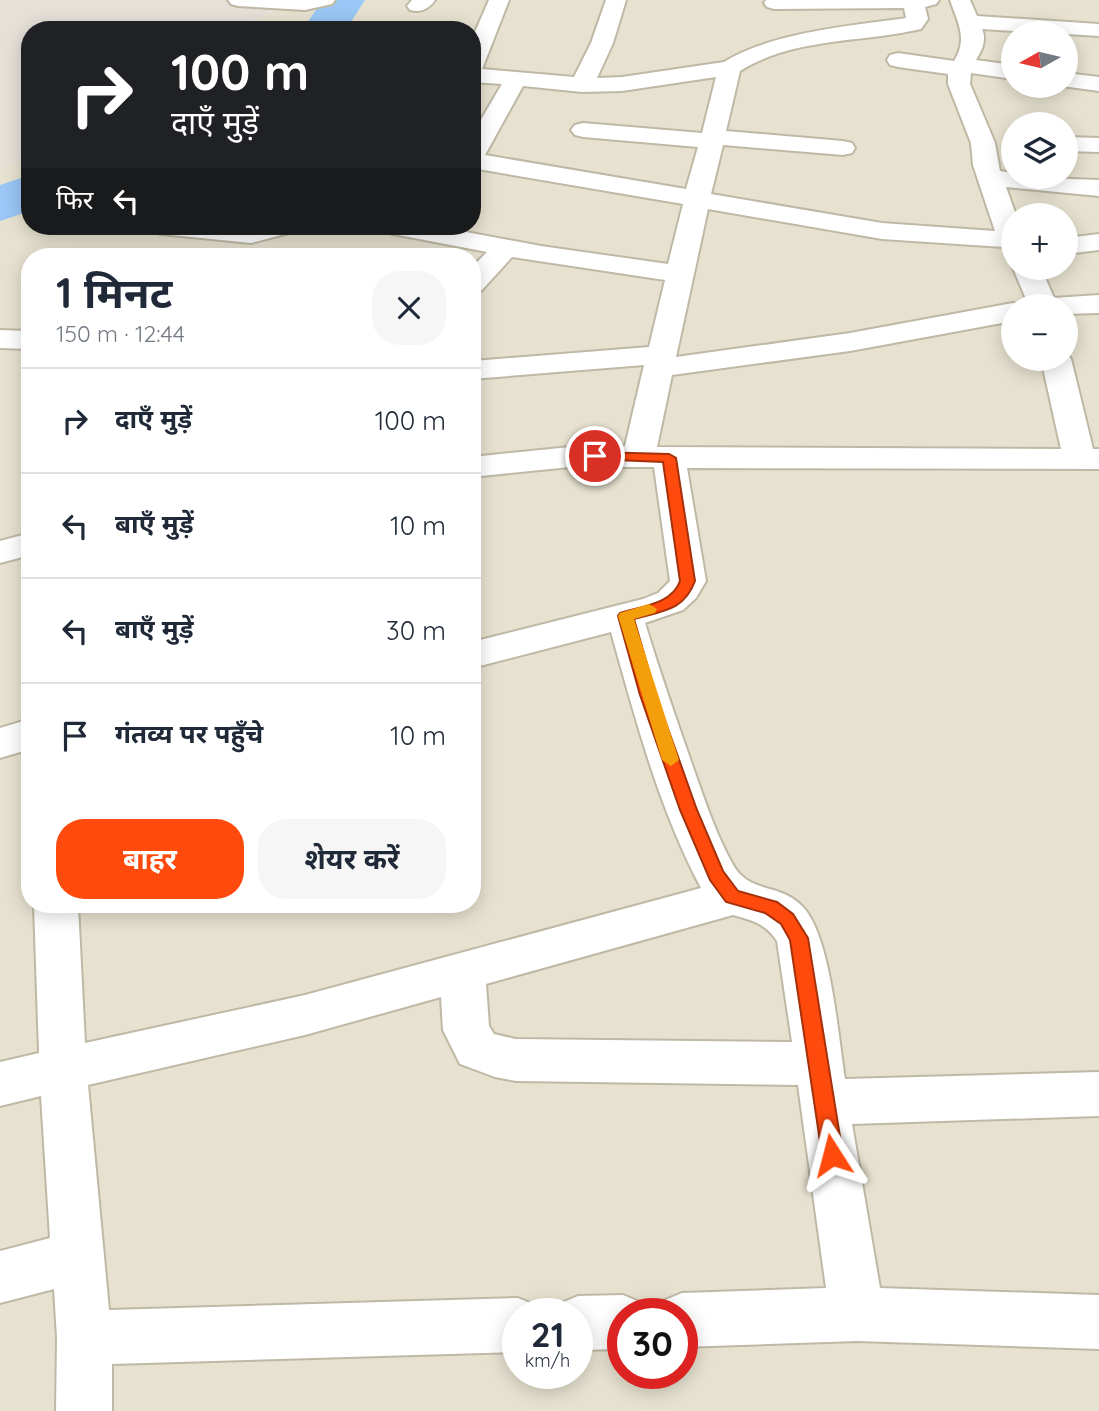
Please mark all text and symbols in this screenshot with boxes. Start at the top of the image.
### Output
north arrow [1001,21,1078,98]
map controls [1001,21,1078,371]
text: 100 m [171,41,309,102]
icon: right [56,49,147,140]
text: दाएँ मुड़ें [171,102,259,142]
button: layers [1001,112,1078,189]
icon: left [107,182,145,220]
text: फिर [56,183,93,216]
button: + [1001,203,1078,280]
text: 1 मिनट [56,266,172,319]
button: close [372,271,446,345]
button: − [1001,294,1078,371]
text: 150 m · 12:44 [56,319,185,348]
icon: right [56,402,94,440]
text: दाएँ मुड़ें [115,402,192,435]
text: 100 m [375,404,446,437]
pin [565,426,625,486]
icon: arrive [576,437,614,475]
icon: left [56,507,94,545]
text: बाएँ मुड़ें [115,507,194,540]
text: 10 m [390,509,446,542]
icon: left [56,612,94,650]
text: बाएँ मुड़ें [115,612,194,645]
text: 30 m [386,614,446,647]
icon: arrive [56,717,94,755]
text: गंतव्य पर पहुँचे [115,717,263,750]
text: 10 m [390,719,446,752]
button: बाहर [56,819,244,899]
button: शेयर करें [258,819,446,899]
position arrow [795,1118,869,1192]
speed limit sign: 30 [607,1298,698,1389]
text: 21 [531,1312,564,1356]
text: km/h [525,1349,570,1372]

